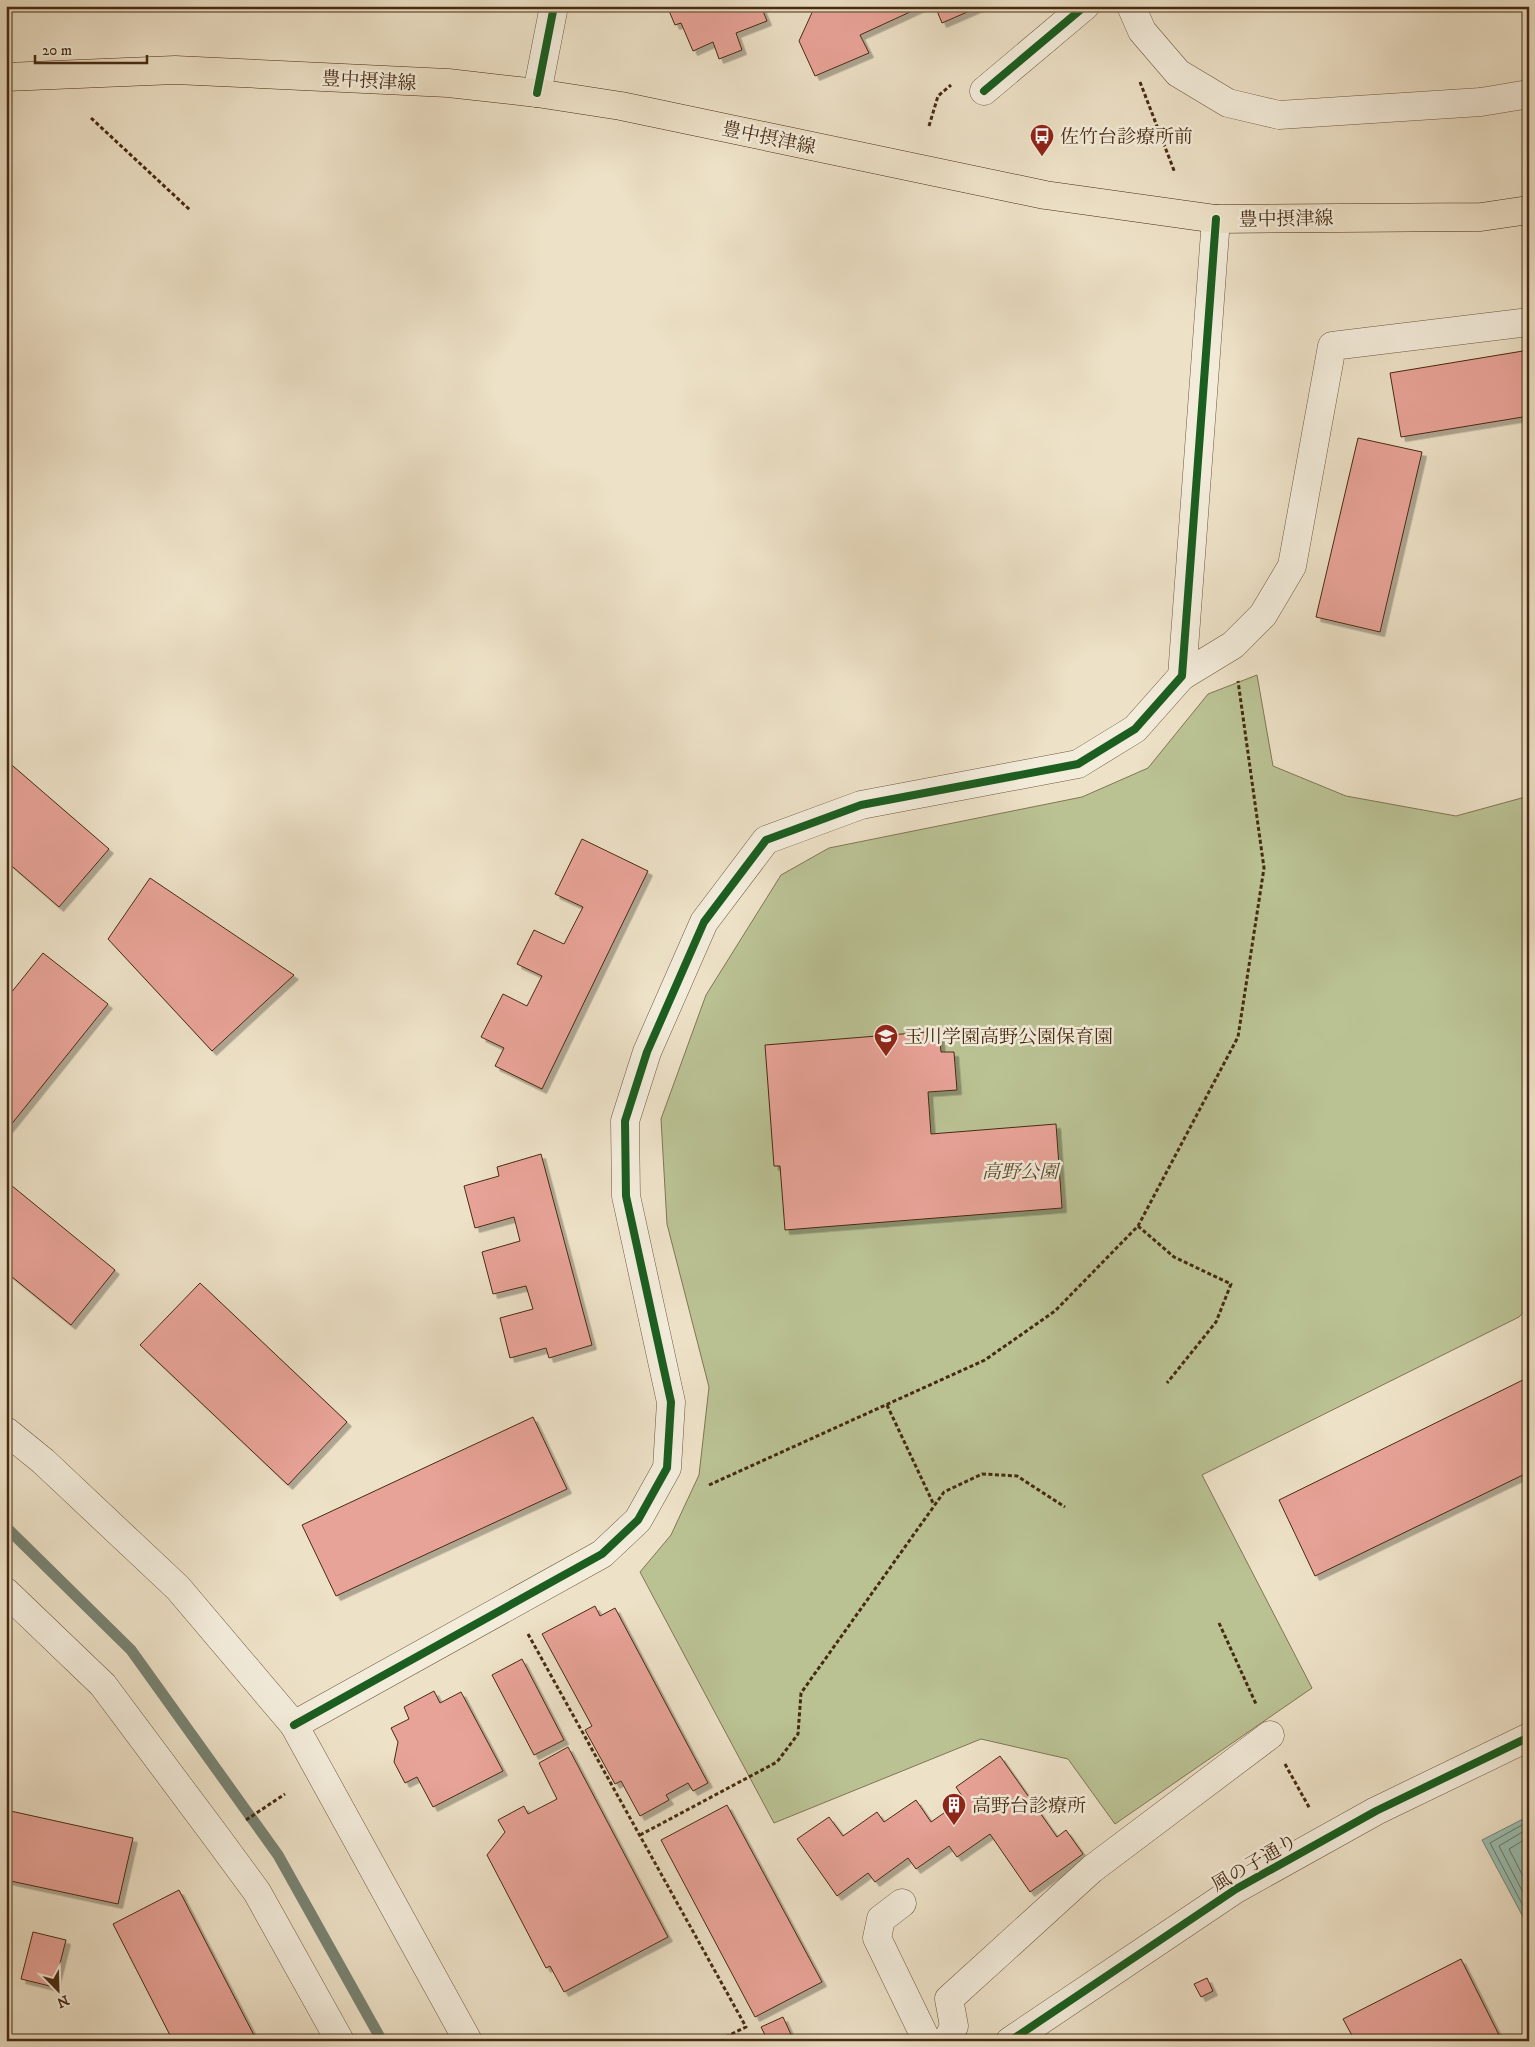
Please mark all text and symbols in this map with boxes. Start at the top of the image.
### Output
scale bar [35,32,148,64]
text: 20 m [42,41,72,60]
street label: 豊中摂津線 [321,68,417,95]
street label: 豊中摂津線 [720,117,818,160]
bus stop icon: 佐竹台診療所前 [1029,123,1055,157]
place label: 佐竹台診療所前 [1060,126,1193,149]
street label: 豊中摂津線 [1238,207,1334,232]
school or university icon: 玉川学園高野公園保育園 [873,1023,899,1057]
place label: 玉川学園高野公園保育園 [904,1026,1113,1049]
park label: 高野公園 [982,1161,1061,1184]
building icon: 高野台診療所 [941,1792,967,1826]
place label: 高野台診療所 [972,1795,1086,1818]
street label: 風の子通り [1208,1830,1302,1897]
north arrow [32,1964,82,2014]
text: N [53,1991,71,2012]

